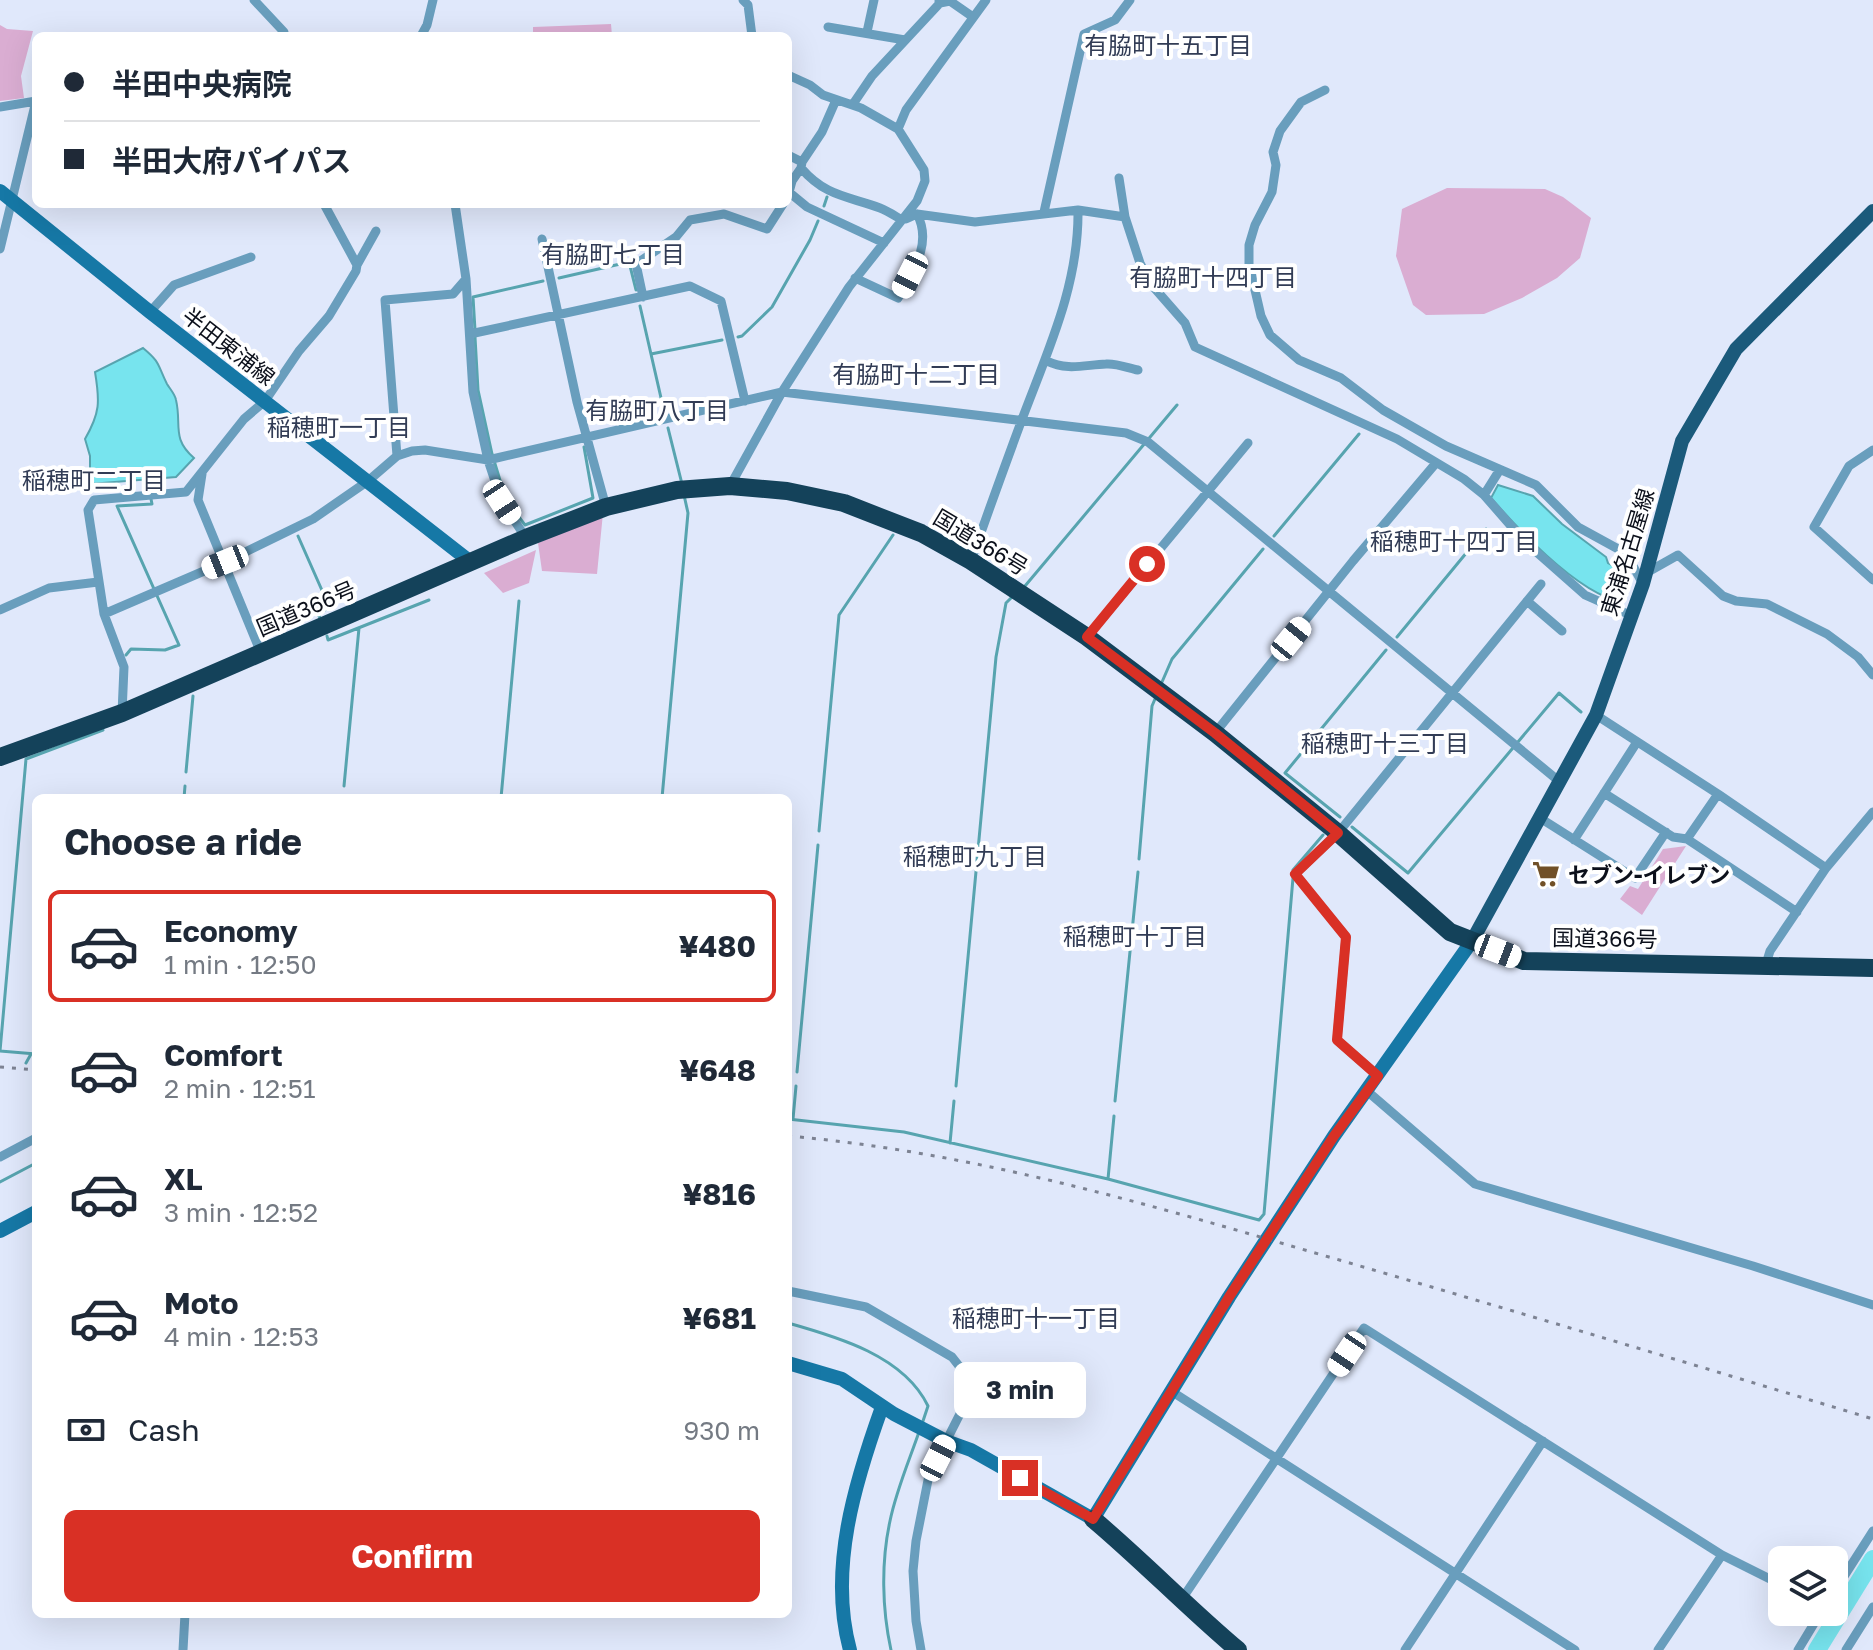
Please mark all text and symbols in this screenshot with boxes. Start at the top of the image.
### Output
district label: 有脇町十五丁目 [1084,30,1252,59]
text: 半田中央病院 [112,66,292,102]
text: 半田大府パイパス [112,143,351,179]
district label: 有脇町七丁目 [541,239,685,268]
car [888,248,932,302]
district label: 有脇町十四丁目 [1129,262,1297,291]
street label: 半田東浦線 [177,301,281,391]
district label: 有脇町十二丁目 [832,359,1000,388]
district label: 有脇町八丁目 [585,395,729,424]
district label: 稲穂町一丁目 [267,412,411,441]
district label: 稲穂町二丁目 [22,465,166,494]
car [479,475,525,529]
street label: 東浦名古屋線 [1595,485,1659,619]
street label: 国道366号 [929,503,1033,581]
district label: 稲穂町十四丁目 [1370,526,1538,555]
car [198,542,252,582]
route start [1129,546,1165,582]
street label: 国道366号 [252,575,360,641]
car [1267,613,1315,665]
district label: 稲穂町十三丁目 [1301,728,1469,757]
text: Choose a ride [64,820,302,863]
district label: 稲穂町九丁目 [903,841,1047,870]
supermarket icon: セブン-イレブン [1531,859,1561,889]
place label: セブン-イレブン [1568,861,1730,888]
icon: car [68,910,140,982]
text: Economy [164,913,298,949]
district label: 稲穂町十丁目 [1063,921,1207,950]
street label: 国道366号 [1552,924,1658,952]
text: ¥480 [679,928,756,964]
car [1471,931,1525,971]
text: 1 min · 12:50 [164,949,317,980]
icon: car [68,1034,140,1106]
text: Comfort [164,1037,283,1073]
text: ¥648 [679,1052,756,1088]
text: 2 min · 12:51 [164,1073,316,1104]
icon: car [68,1158,140,1230]
text: XL [164,1161,203,1197]
text: ¥816 [683,1176,756,1212]
text: 3 min · 12:52 [164,1197,318,1228]
icon: car [68,1282,140,1354]
text: Moto [164,1285,239,1321]
text: ¥681 [683,1300,756,1336]
district label: 稲穂町十一丁目 [952,1303,1120,1332]
text: 4 min · 12:53 [164,1321,319,1352]
car [1324,1327,1370,1381]
callout: 3 min [954,1362,1086,1418]
text: 3 min [986,1374,1054,1405]
icon: cash [64,1408,108,1452]
text: Cash [128,1412,200,1448]
text: 930 m [683,1415,760,1446]
car [916,1431,960,1485]
route end [1002,1460,1038,1496]
button: Confirm [64,1510,760,1602]
map controls [1768,1546,1848,1626]
button: layers [1768,1546,1848,1626]

